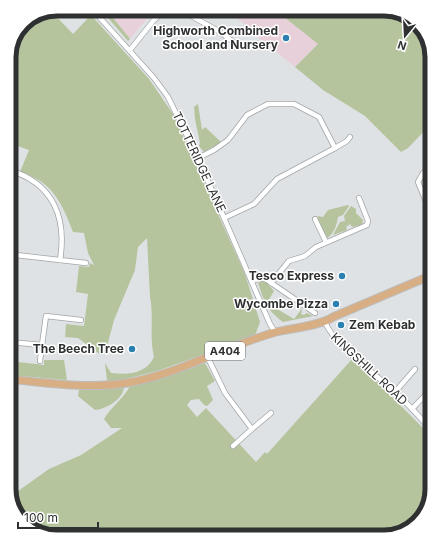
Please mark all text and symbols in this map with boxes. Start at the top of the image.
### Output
north arrow [385,16,425,56]
place label: Highworth Combined School and Nursery [153,23,279,52]
marker: Highworth Combined School and Nursery [281,33,291,43]
text: N [396,38,408,53]
street label: TOTTERIDGE LANE [170,109,229,215]
place label: Tesco Express [249,268,334,283]
marker: Tesco Express [337,271,347,281]
place label: Wycombe Pizza [234,296,328,311]
marker: Wycombe Pizza [331,299,341,309]
place label: Zem Kebab [349,317,416,332]
marker: Zem Kebab [336,320,346,330]
street label: KINGSHILL ROAD [328,329,411,408]
place label: The Beech Tree [33,341,124,356]
road number: A404 [205,342,245,360]
marker: The Beech Tree [127,344,137,354]
scale bar [18,504,98,530]
text: 100 m [24,510,58,525]

